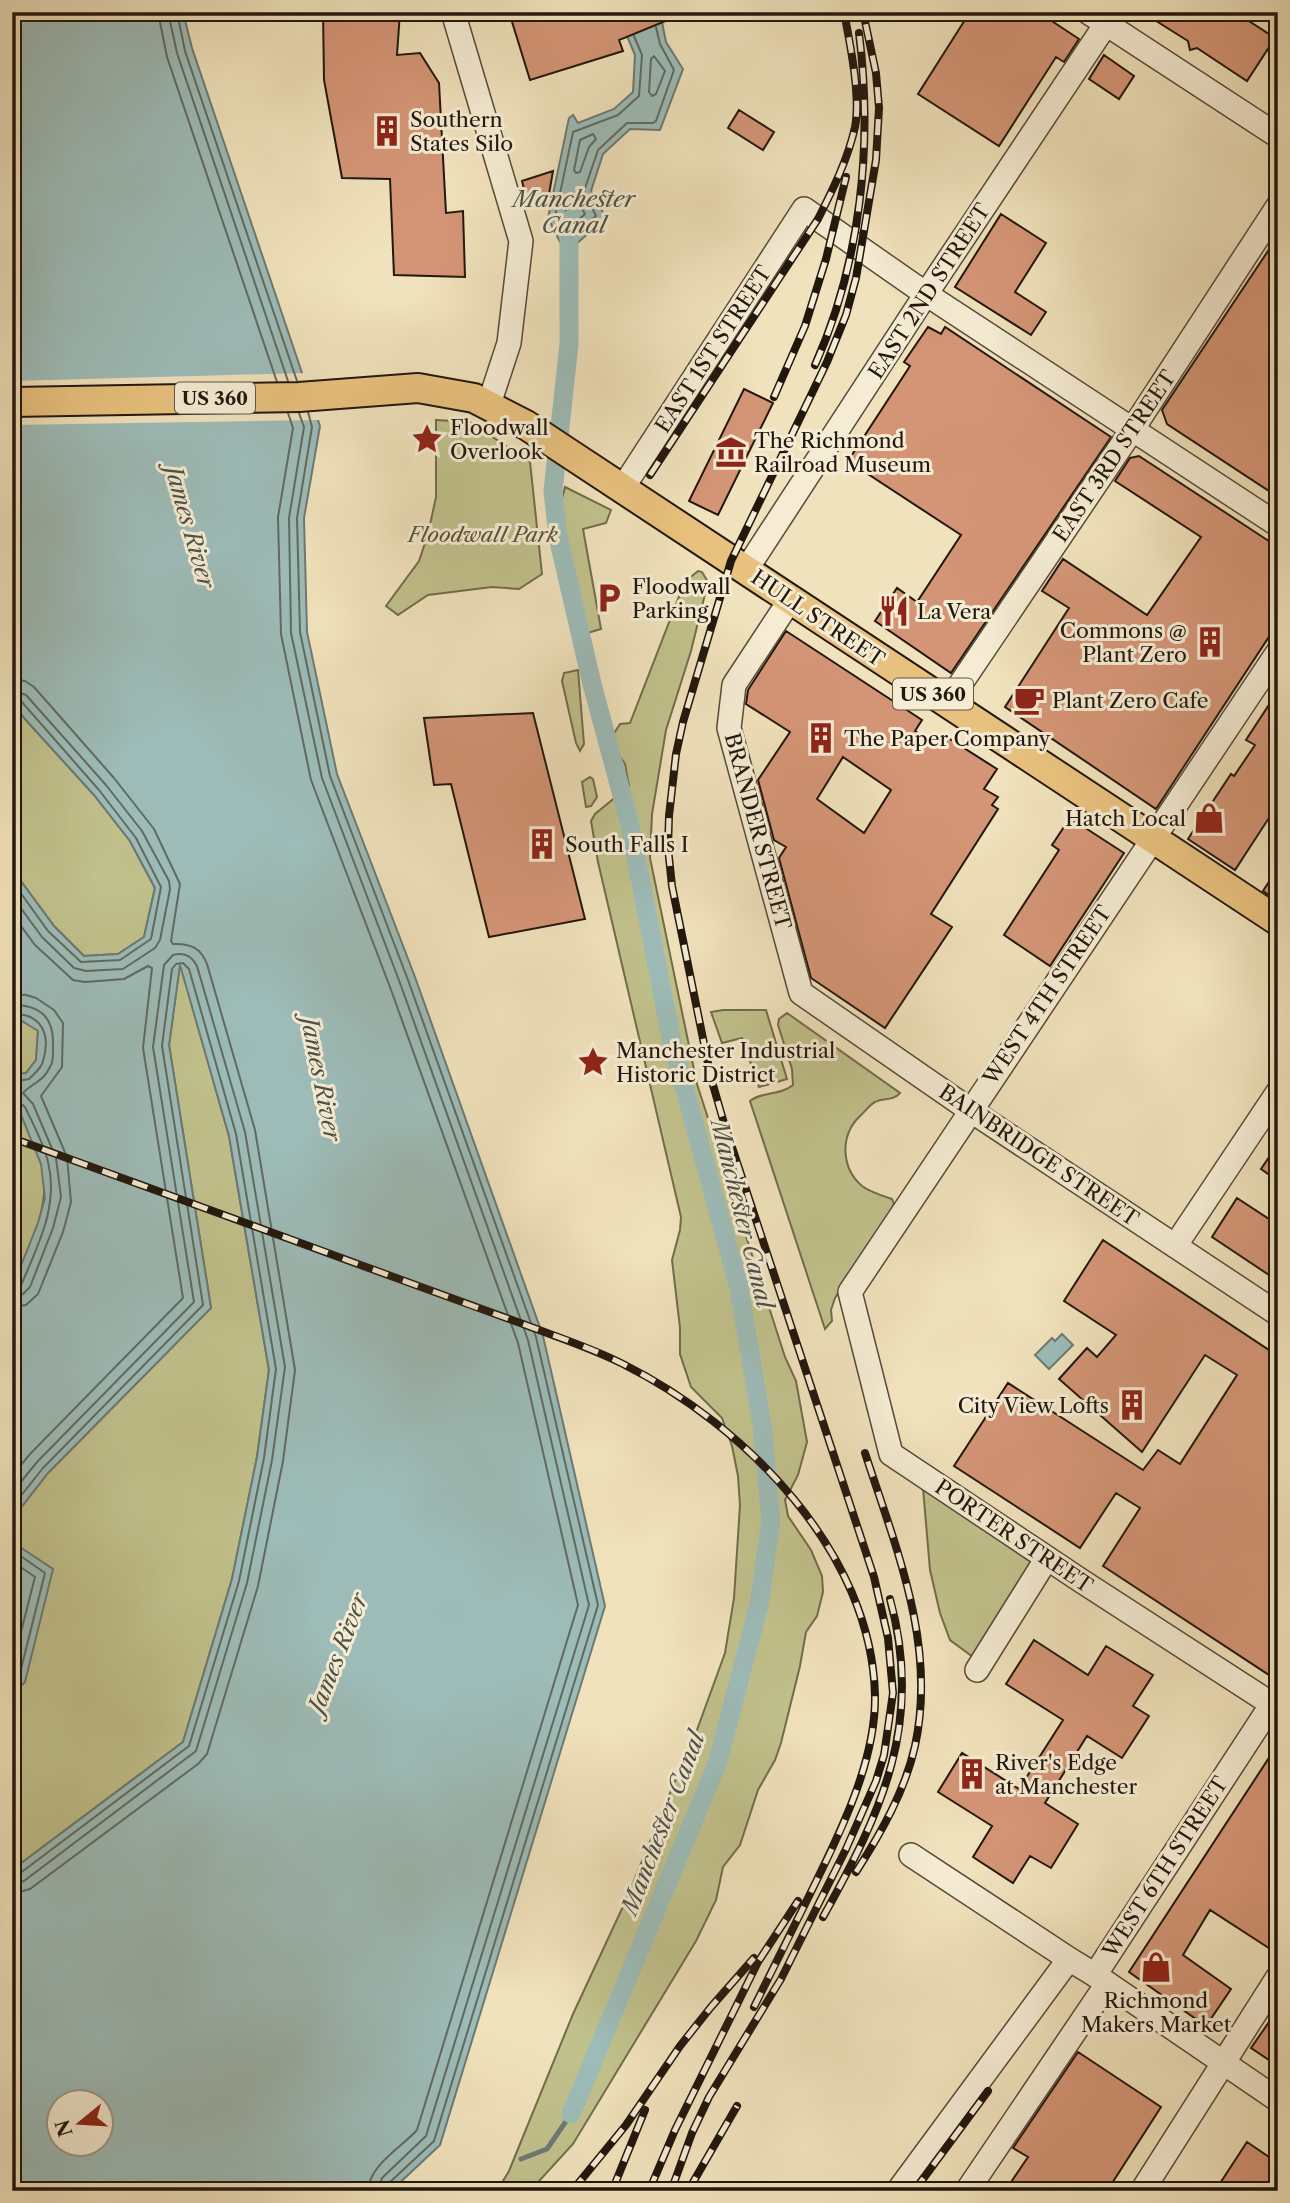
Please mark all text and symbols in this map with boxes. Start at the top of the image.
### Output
place label: Southern States Silo [410,107,513,156]
building icon: Southern States Silo [370,114,404,148]
water label: Manchester Canal [510,185,636,239]
street label: EAST 2ND STREET [863,199,995,383]
street label: EAST 1ST STREET [650,261,776,437]
street label: EAST 3RD STREET [1047,365,1181,546]
road number: US 360 [175,382,255,414]
place label: Floodwall Overlook [450,415,549,464]
place icon: Floodwall Overlook [410,422,444,456]
place label: The Richmond Railroad Museum [754,428,932,477]
museum icon: The Richmond Railroad Museum [714,435,748,469]
water label: James River [157,456,221,593]
park label: Floodwall Park [406,522,558,547]
street label: HULL STREET [747,564,890,672]
place label: Floodwall Parking [632,574,731,623]
parking icon: Floodwall Parking [592,581,626,615]
restaurant icon: La Vera [877,594,911,628]
place label: La Vera [917,599,992,624]
place label: Commons @ Plant Zero [1060,618,1187,667]
building icon: Commons @ Plant Zero [1193,625,1227,659]
road number: US 360 [893,678,973,709]
cafe icon: Plant Zero Cafe [1012,683,1046,717]
place label: Plant Zero Cafe [1052,688,1209,713]
building icon: The Paper Company [804,721,838,755]
place label: The Paper Company [844,726,1051,751]
street label: BRANDER STREET [720,730,796,932]
shop icon: Hatch Local [1192,801,1226,835]
place label: Hatch Local [1065,806,1186,831]
building icon: South Falls I [525,827,559,861]
place label: South Falls I [565,832,689,857]
street label: WEST 4TH STREET [977,900,1116,1090]
water label: James River [294,1007,347,1145]
place label: Manchester Industrial Historic District [616,1038,835,1087]
place icon: Manchester Industrial Historic District [576,1045,610,1079]
street label: BAINBRIDGE STREET [935,1079,1144,1231]
water label: Manchester Canal [704,1114,780,1314]
building icon: City View Lofts [1115,1388,1149,1422]
place label: City View Lofts [958,1393,1109,1418]
street label: PORTER STREET [930,1474,1098,1598]
water label: James River [300,1588,374,1724]
water label: Manchester Canal [614,1725,712,1921]
place label: River's Edge at Manchester [995,1750,1137,1799]
building icon: River's Edge at Manchester [955,1757,989,1791]
street label: WEST 6TH STREET [1097,1772,1233,1963]
shop icon: Richmond Makers Market [1139,1950,1173,1984]
place label: Richmond Makers Market [1081,1988,1232,2037]
north arrow [46,2088,116,2158]
text: N [51,2117,78,2140]

